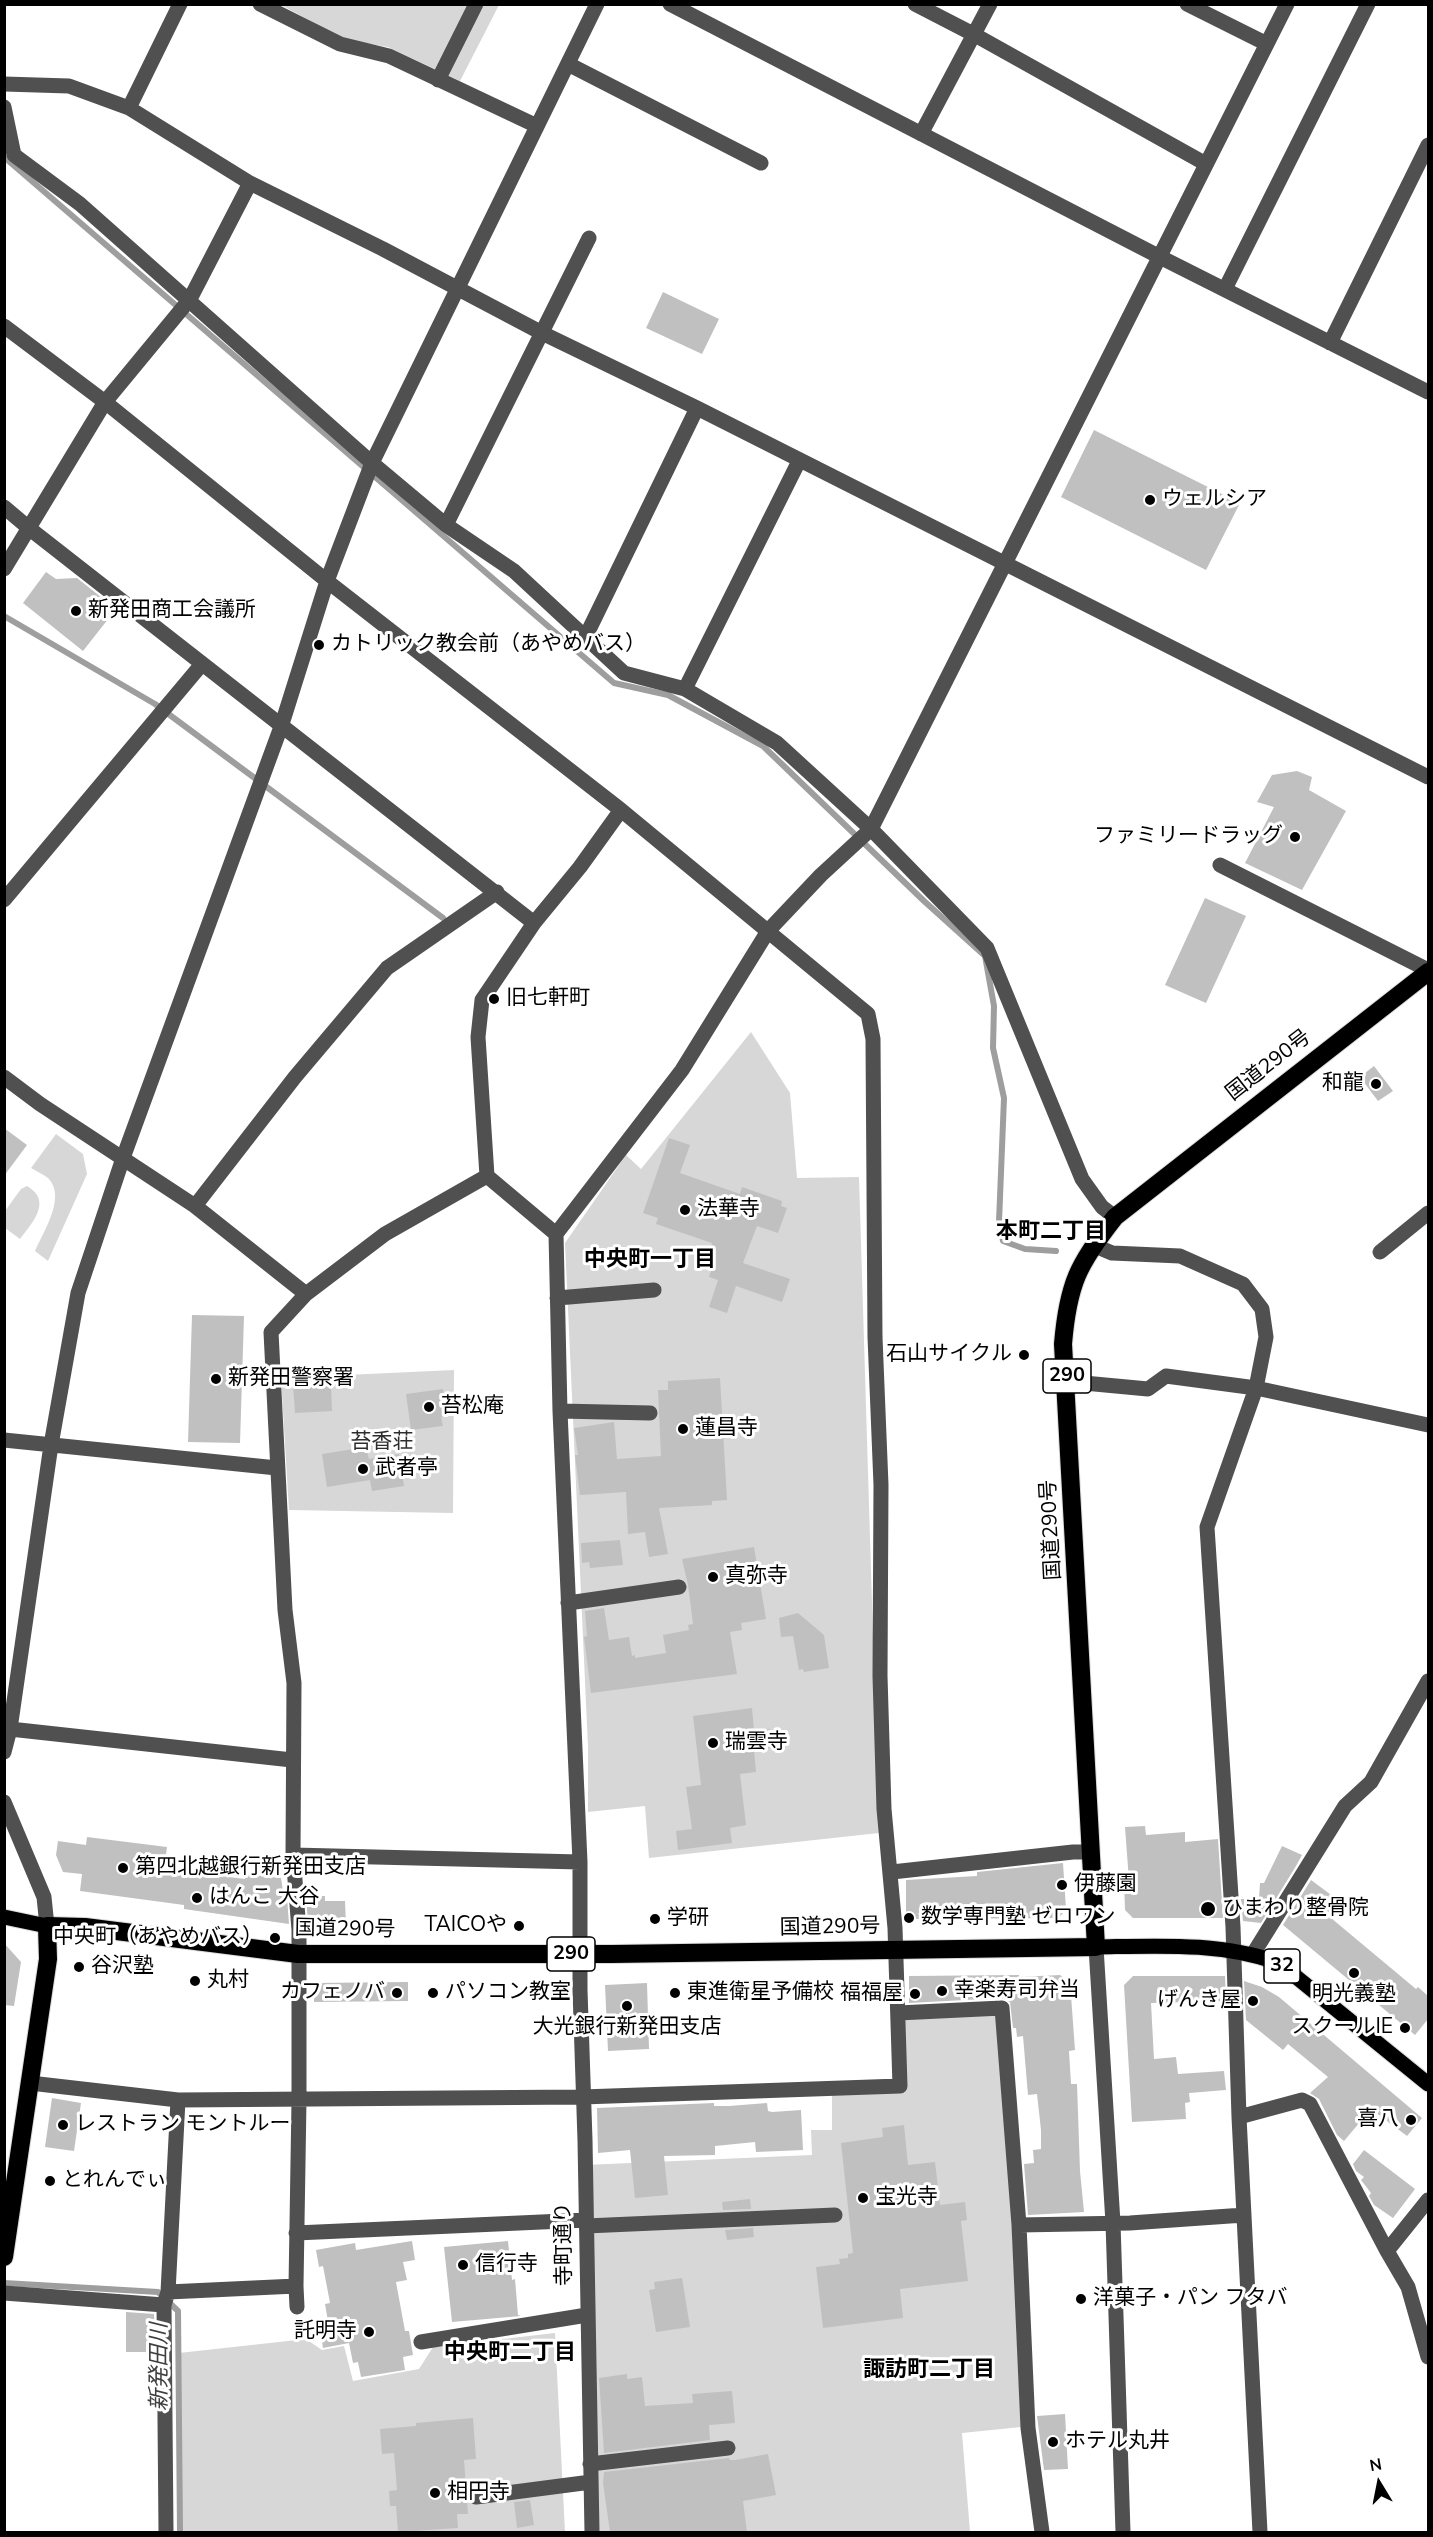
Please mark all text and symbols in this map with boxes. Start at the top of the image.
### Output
place label: ウェルシア [1162,487,1267,513]
marker: ウェルシア [1143,493,1157,507]
place label: 新発田商工会議所 [88,598,256,624]
marker: 新発田商工会議所 [69,604,83,618]
place label: カトリック教会前（あやめバス） [331,632,646,658]
marker: カトリック教会前（あやめバス） [312,638,326,652]
place label: ファミリードラッグ [1094,824,1283,850]
marker: ファミリードラッグ [1288,830,1302,844]
place label: 旧七軒町 [506,986,590,1012]
marker: 旧七軒町 [487,992,501,1006]
street label: 国道290号 [1222,1025,1316,1107]
place label: 和龍 [1322,1071,1364,1097]
marker: 和龍 [1369,1077,1383,1091]
place label: 法華寺 [697,1197,760,1223]
marker: 法華寺 [678,1203,692,1217]
district label: 本町二丁目 [996,1220,1106,1246]
district label: 中央町一丁目 [584,1248,716,1274]
place label: 石山サイクル [886,1342,1012,1368]
marker: 石山サイクル [1017,1348,1031,1362]
road number: 290 [1043,1359,1091,1393]
place label: 新発田警察署 [228,1366,354,1392]
marker: 新発田警察署 [209,1372,223,1386]
place label: 苔松庵 [441,1394,504,1420]
marker: 苔松庵 [422,1400,436,1414]
place label: 蓮昌寺 [695,1416,758,1442]
marker: 蓮昌寺 [676,1422,690,1436]
park label: 苔香荘 [351,1430,413,1456]
place label: 武者亭 [375,1456,438,1482]
marker: 武者亭 [356,1462,370,1476]
street label: 国道290号 [1037,1479,1067,1581]
place label: 真弥寺 [725,1564,788,1590]
marker: 真弥寺 [706,1570,720,1584]
place label: 瑞雲寺 [725,1730,788,1756]
marker: 瑞雲寺 [706,1736,720,1750]
place label: 第四北越銀行新発田支店 [135,1855,366,1881]
marker: 第四北越銀行新発田支店 [116,1861,130,1875]
place label: 伊藤園 [1074,1872,1137,1898]
marker: 伊藤園 [1055,1878,1069,1892]
place label: はんこ 大谷 [209,1885,319,1911]
marker: はんこ 大谷 [190,1891,204,1905]
place label: ひまわり整骨院 [1222,1896,1369,1922]
marker: ひまわり整骨院 [1199,1900,1217,1918]
place label: 数学専門塾 ゼロワン [921,1905,1115,1931]
place label: 学研 [667,1906,709,1932]
marker: 数学専門塾 ゼロワン [902,1911,916,1925]
marker: 学研 [648,1912,662,1926]
place label: TAICOや [424,1913,507,1939]
street label: 国道290号 [779,1915,881,1941]
street label: 国道290号 [294,1917,396,1943]
marker: TAICOや [512,1919,526,1933]
place label: 中央町（あやめバス） [53,1925,263,1951]
marker: 中央町（あやめバス） [268,1931,282,1945]
road number: 290 [547,1937,595,1971]
road number: 32 [1264,1949,1300,1983]
place label: 谷沢塾 [91,1954,154,1980]
marker: 谷沢塾 [72,1960,86,1974]
marker: 明光義塾 [1347,1966,1361,1980]
place label: 丸村 [207,1968,249,1994]
marker: 丸村 [188,1974,202,1988]
place label: 幸楽寿司弁当 [954,1978,1080,2004]
place label: カフェノバ [280,1980,385,2006]
place label: パソコン教室 [445,1980,571,2006]
place label: 東進衛星予備校 [687,1980,834,2006]
place label: 福福屋 [840,1981,903,2007]
place label: 明光義塾 [1312,1982,1396,2008]
marker: 幸楽寿司弁当 [935,1984,949,1998]
marker: カフェノバ [390,1986,404,2000]
marker: パソコン教室 [426,1986,440,2000]
marker: 東進衛星予備校 [668,1986,682,2000]
marker: 福福屋 [908,1987,922,2001]
place label: げんき屋 [1157,1988,1241,2014]
marker: げんき屋 [1246,1994,1260,2008]
marker: 大光銀行新発田支店 [620,1999,634,2013]
place label: 大光銀行新発田支店 [533,2015,721,2041]
place label: スクールIE [1291,2015,1393,2041]
marker: スクールIE [1398,2021,1412,2035]
place label: 喜八 [1357,2107,1399,2133]
place label: レストラン モントルー [75,2112,290,2138]
marker: 喜八 [1404,2113,1418,2127]
marker: レストラン モントルー [56,2118,70,2132]
place label: とれんでぃ [62,2168,167,2194]
marker: とれんでぃ [43,2174,57,2188]
place label: 宝光寺 [875,2185,938,2211]
marker: 宝光寺 [856,2191,870,2205]
street label: 寺町通り [552,2202,578,2286]
place label: 信行寺 [475,2252,538,2278]
marker: 信行寺 [456,2258,470,2272]
place label: 洋菓子・パン フタバ [1093,2286,1287,2312]
marker: 洋菓子・パン フタバ [1074,2292,1088,2306]
place label: 託明寺 [294,2319,357,2345]
water label: 新発田川 [148,2323,174,2411]
marker: 託明寺 [362,2325,376,2339]
district label: 中央町二丁目 [444,2341,576,2367]
district label: 諏訪町二丁目 [863,2358,995,2384]
place label: ホテル丸井 [1065,2429,1170,2455]
marker: ホテル丸井 [1046,2435,1060,2449]
north arrow [1349,2453,1409,2513]
text: N [1368,2453,1384,2477]
place label: 相円寺 [447,2480,510,2506]
marker: 相円寺 [428,2486,442,2500]

